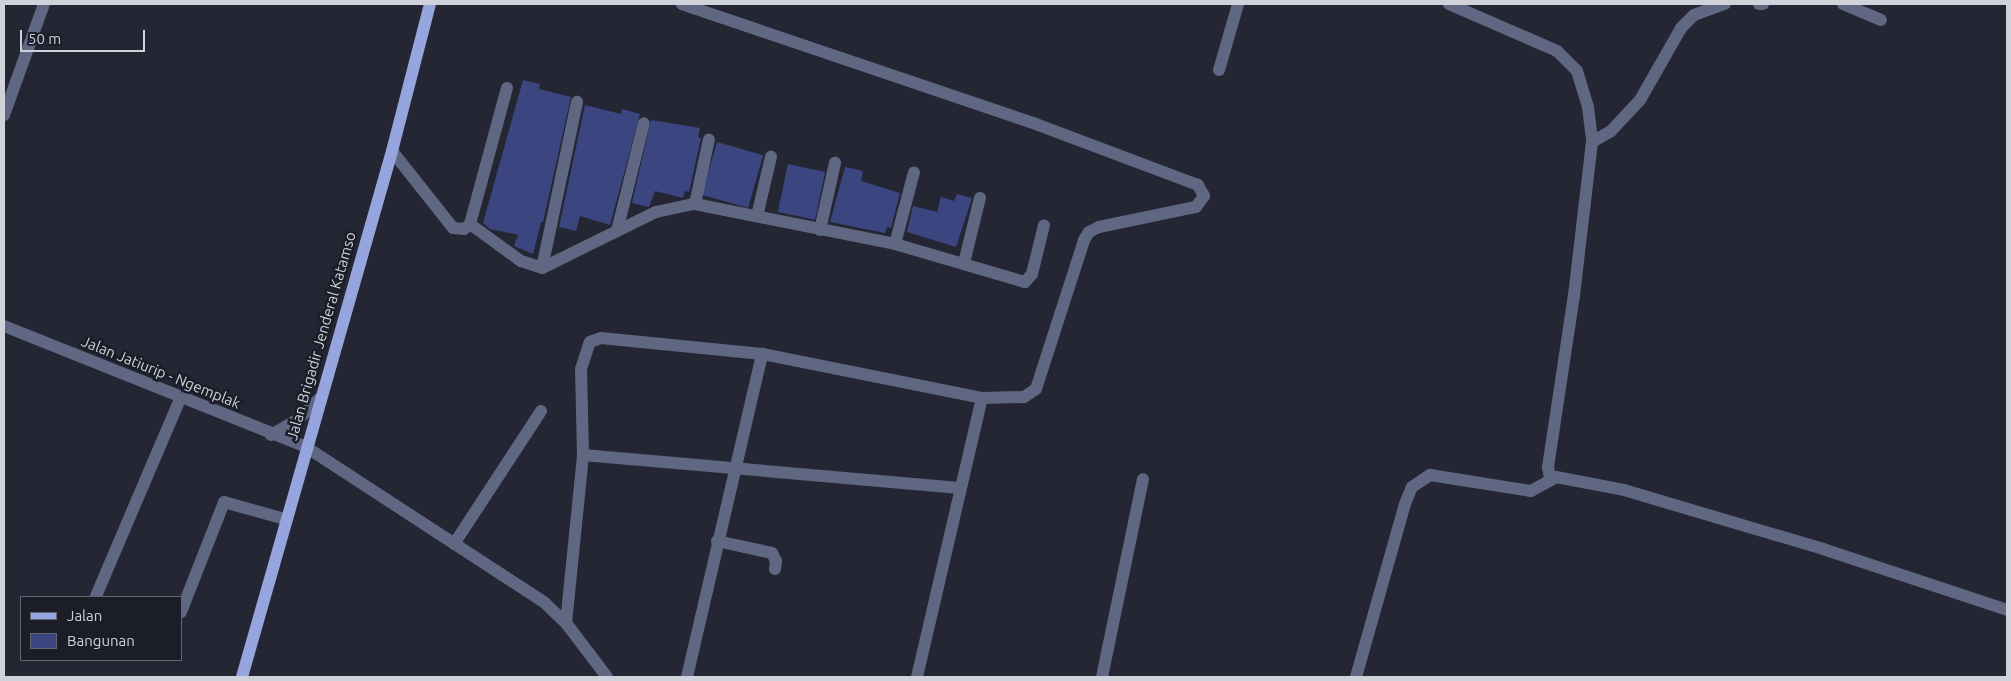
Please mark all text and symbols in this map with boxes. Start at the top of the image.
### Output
scale bar [22,20,148,52]
text: 50 m [28,30,61,47]
street label: Jalan Brigadir Jenderal Katamso [283,230,359,442]
street label: Jalan Jatiurip - Ngemplak [79,332,243,412]
legend [20,596,182,661]
text: Jalan [67,607,102,624]
text: Bangunan [67,632,135,649]

